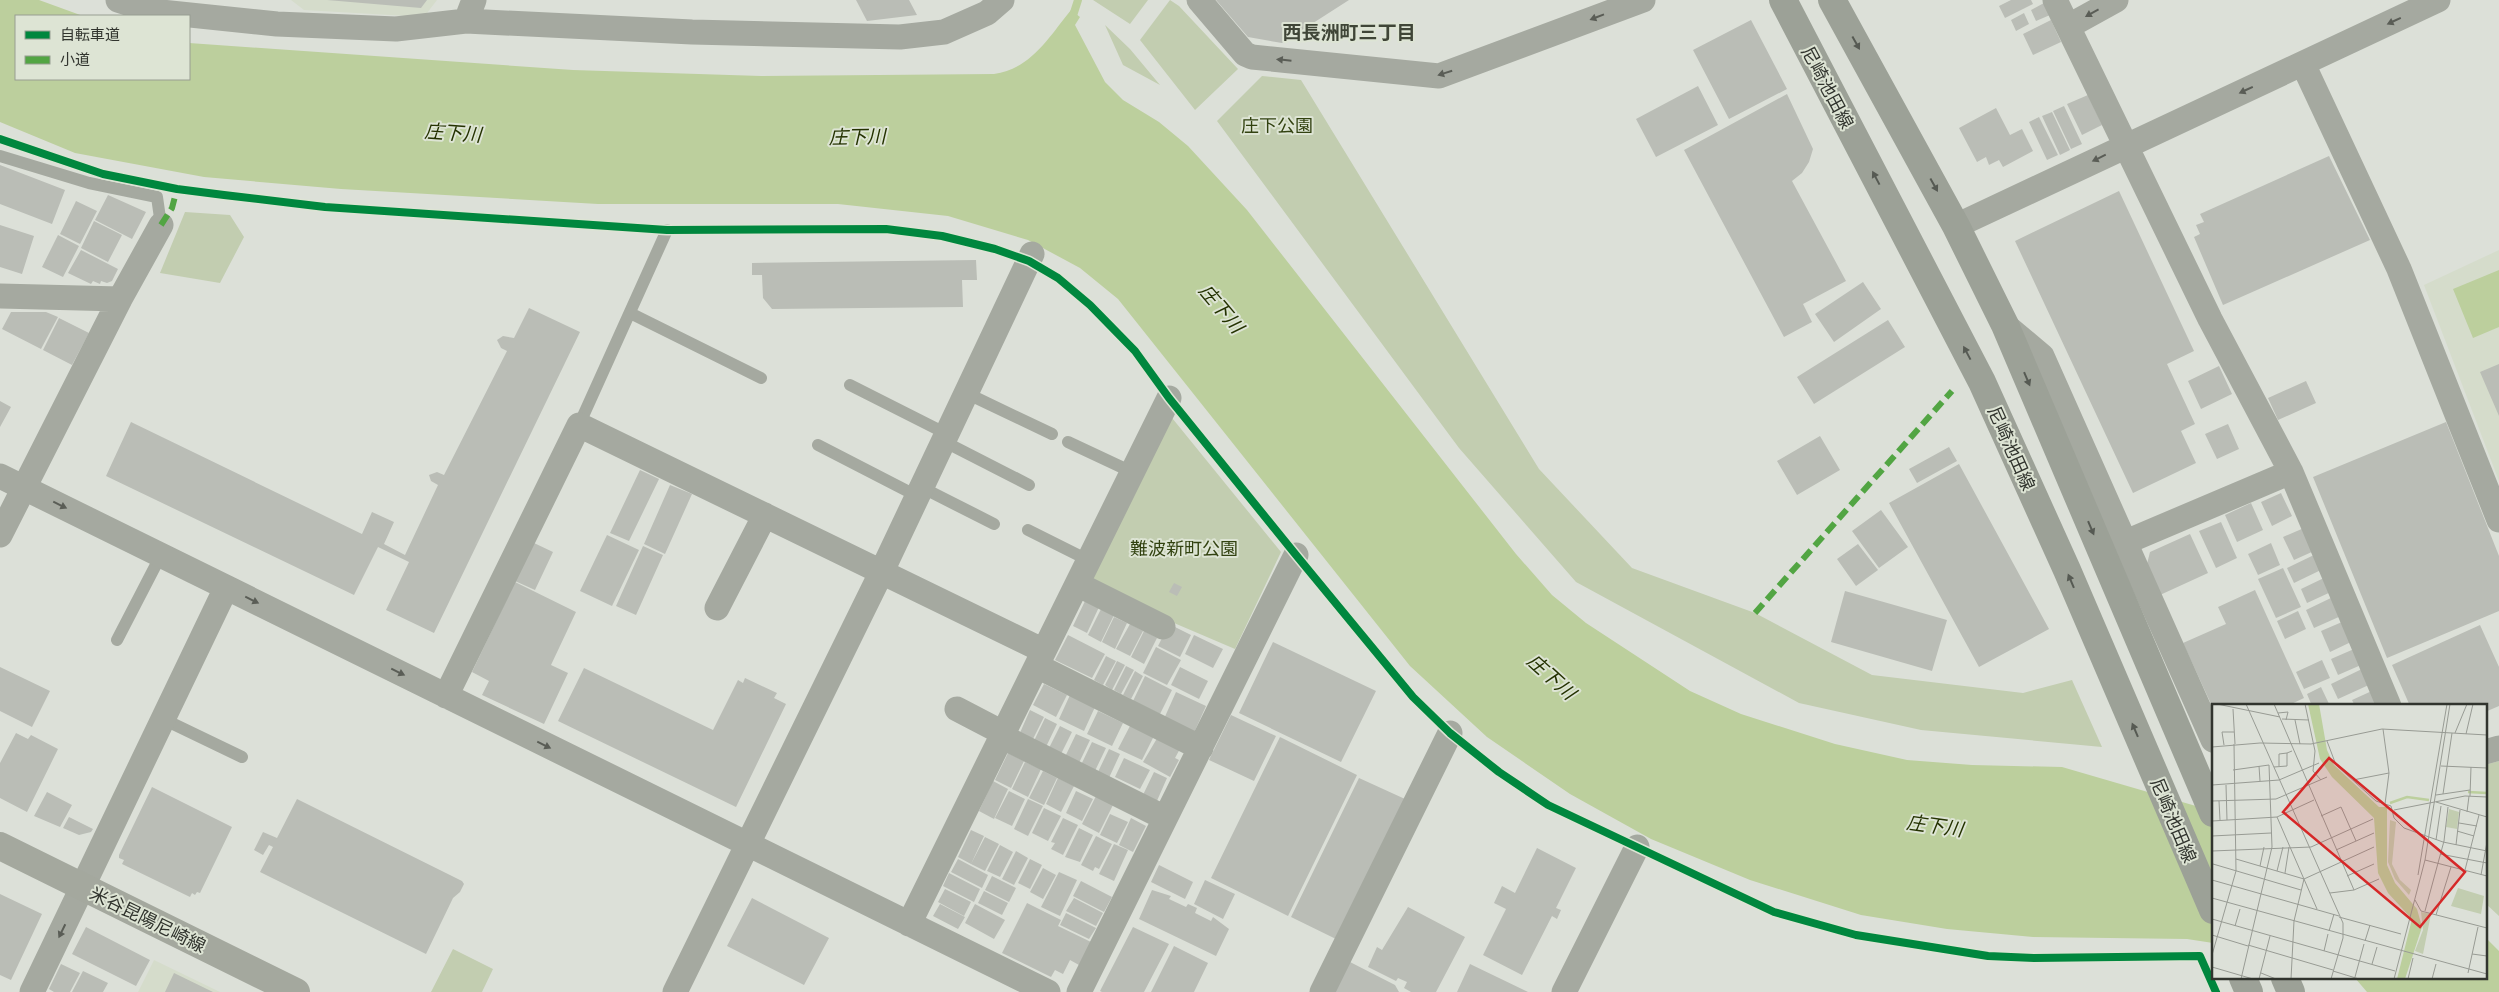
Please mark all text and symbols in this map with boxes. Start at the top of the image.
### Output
one-way arrow [2085,9,2100,17]
one-way arrow [1589,13,1604,21]
legend [15,15,190,80]
one-way arrow [2387,17,2401,25]
district label: 西長洲町三丁目 [1282,20,1416,43]
text: 自転車道 [60,25,120,43]
one-way arrow [1851,36,1860,49]
street label: 尼崎池田線 [1797,42,1859,132]
text: 小道 [60,50,90,68]
one-way arrow [1275,56,1291,64]
one-way arrow [1437,70,1452,78]
one-way arrow [2239,85,2254,94]
park label: 庄下公園 [1241,114,1313,136]
water label: 庄下川 [424,119,484,146]
water label: 庄下川 [828,124,888,148]
one-way arrow [2092,154,2106,162]
one-way arrow [1872,171,1880,185]
one-way arrow [1929,179,1938,192]
water label: 庄下川 [1195,279,1250,339]
one-way arrow [1963,346,1971,361]
one-way arrow [2024,371,2032,386]
street label: 尼崎池田線 [1984,402,2040,494]
one-way arrow [52,501,67,509]
one-way arrow [2088,521,2096,535]
park label: 難波新町公園 [1130,537,1238,559]
one-way arrow [2067,574,2075,588]
one-way arrow [245,596,259,604]
water label: 庄下川 [1523,648,1582,705]
one-way arrow [391,669,405,677]
inset map [2212,704,2486,980]
one-way arrow [2131,723,2139,737]
one-way arrow [536,740,551,749]
street label: 尼崎池田線 [2146,774,2202,866]
water label: 庄下川 [1905,810,1967,841]
street label: 米谷昆陽尼崎線 [87,881,209,957]
one-way arrow [58,924,66,938]

